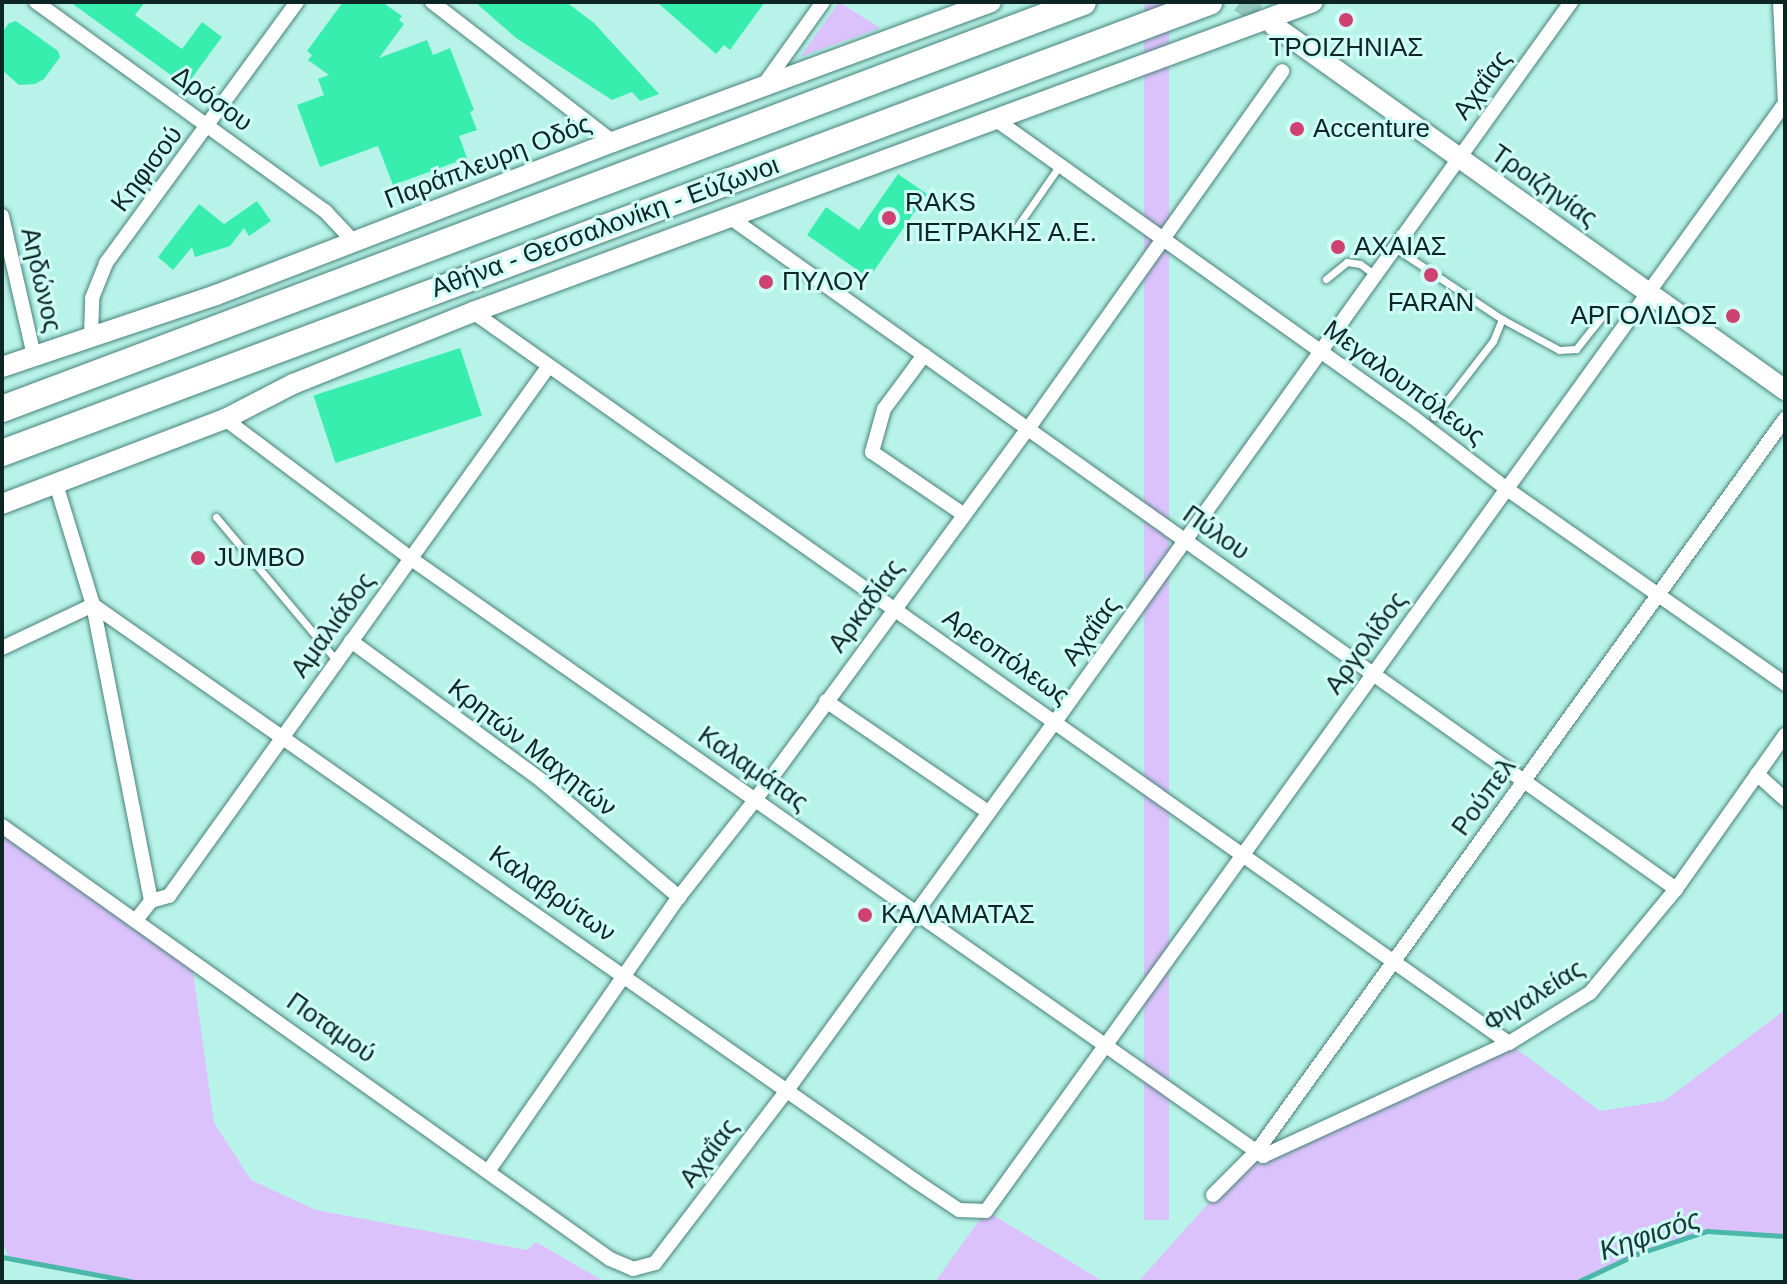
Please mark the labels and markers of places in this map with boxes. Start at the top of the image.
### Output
marker: ΤΡΟΙΖΗΝΙΑΣ [1337,11,1355,29]
place label: ΤΡΟΙΖΗΝΙΑΣ [1269,32,1423,64]
place label: Accenture [1313,113,1430,145]
marker: Accenture [1288,120,1306,138]
place label: RAKS ΠΕΤΡΑΚΗΣ Α.Ε. [905,187,1098,248]
marker: RAKS ΠΕΤΡΑΚΗΣ Α.Ε. [880,209,898,227]
place label: AXAΙΑΣ [1354,231,1447,263]
marker: AXAΙΑΣ [1329,238,1347,256]
place label: ΠΥΛΟΥ [782,266,870,298]
marker: FARAN [1422,266,1440,284]
marker: ΠΥΛΟΥ [757,273,775,291]
place label: FARAN [1388,287,1474,319]
place label: ΑΡΓΟΛΙΔΟΣ [1571,300,1717,332]
marker: ΑΡΓΟΛΙΔΟΣ [1724,307,1742,325]
place label: JUMBO [214,542,305,574]
marker: JUMBO [189,549,207,567]
place label: ΚΑΛΑΜΑΤΑΣ [881,899,1035,931]
marker: ΚΑΛΑΜΑΤΑΣ [856,906,874,924]

